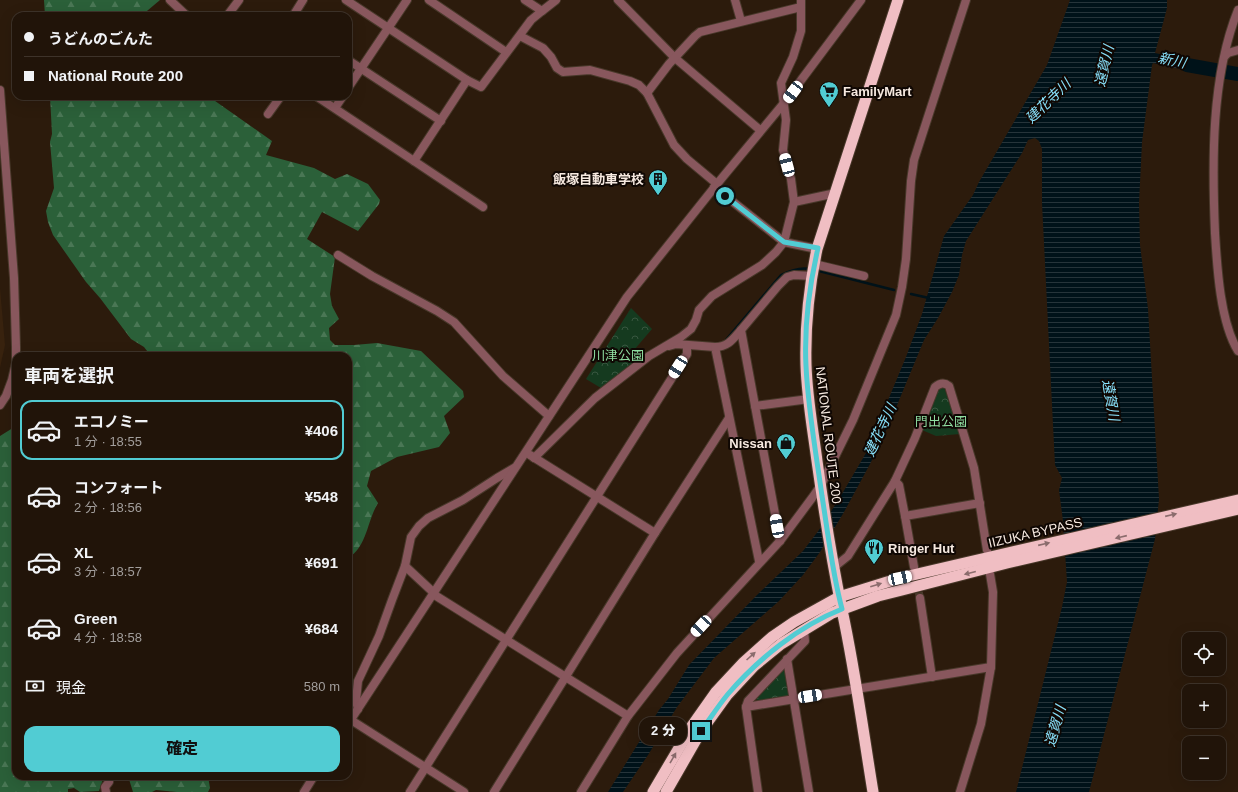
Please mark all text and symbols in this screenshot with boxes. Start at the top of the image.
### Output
text: うどんのごんた [48,30,153,47]
water label: 遠賀川 [1091,42,1117,88]
water label: 新川 [1157,49,1189,71]
text: National Route 200 [48,67,183,84]
water label: 建花寺川 [1022,74,1075,126]
car [781,79,805,105]
supermarket icon: FamilyMart [818,80,840,108]
place label: FamilyMart [843,84,912,99]
car [778,152,796,178]
building icon: 飯塚自動車学校 [647,168,669,196]
place label: 飯塚自動車学校 [553,172,644,187]
route start [716,187,734,205]
park label: 川津公園 [592,348,644,363]
car [667,354,689,380]
text: 車両を選択 [24,366,114,386]
street label: NATIONAL ROUTE 200 [813,366,844,504]
water label: 遠賀川 [1099,378,1123,424]
water label: 建花寺川 [861,399,900,459]
icon: car [26,412,62,448]
text: エコノミー [74,413,149,430]
park label: 門出公園 [915,414,967,429]
text: ¥406 [305,422,338,439]
shop icon: Nissan [775,432,797,460]
text: 1 分 · 18:55 [74,434,142,449]
place label: Nissan [729,436,772,451]
icon: car [26,478,62,514]
text: コンフォート [74,479,164,496]
text: ¥548 [305,488,338,505]
text: 2 分 · 18:56 [74,500,142,515]
one-way arrow [1165,512,1177,518]
car [769,513,785,539]
street label: IIZUKA BYPASS [987,514,1084,551]
one-way arrow [1115,534,1127,540]
restaurant icon: Ringer Hut [863,537,885,565]
place label: Ringer Hut [888,541,955,556]
one-way arrow [1038,541,1050,547]
icon: car [26,544,62,580]
text: XL [74,544,93,561]
text: ¥691 [305,554,338,571]
text: 3 分 · 18:57 [74,564,142,579]
car [887,570,913,586]
one-way arrow [963,570,976,576]
one-way arrow [870,582,882,588]
icon: car [26,610,62,646]
text: Green [74,610,117,627]
car [688,613,714,639]
text: ¥684 [305,620,338,637]
text: 4 分 · 18:58 [74,630,142,645]
map controls [1182,632,1226,780]
button: locate [1182,632,1226,676]
one-way arrow [746,651,756,660]
icon: cash [24,675,46,697]
text: 現金 [56,679,86,696]
text: 580 m [304,679,340,694]
button: + [1182,684,1226,728]
car [797,688,823,704]
water label: 遠賀川 [1042,702,1069,748]
callout: 2 分 [639,717,687,745]
route end [692,722,710,740]
text: 2 分 [651,723,675,738]
button: 確定 [24,726,340,772]
button: − [1182,736,1226,780]
one-way arrow [669,752,676,764]

